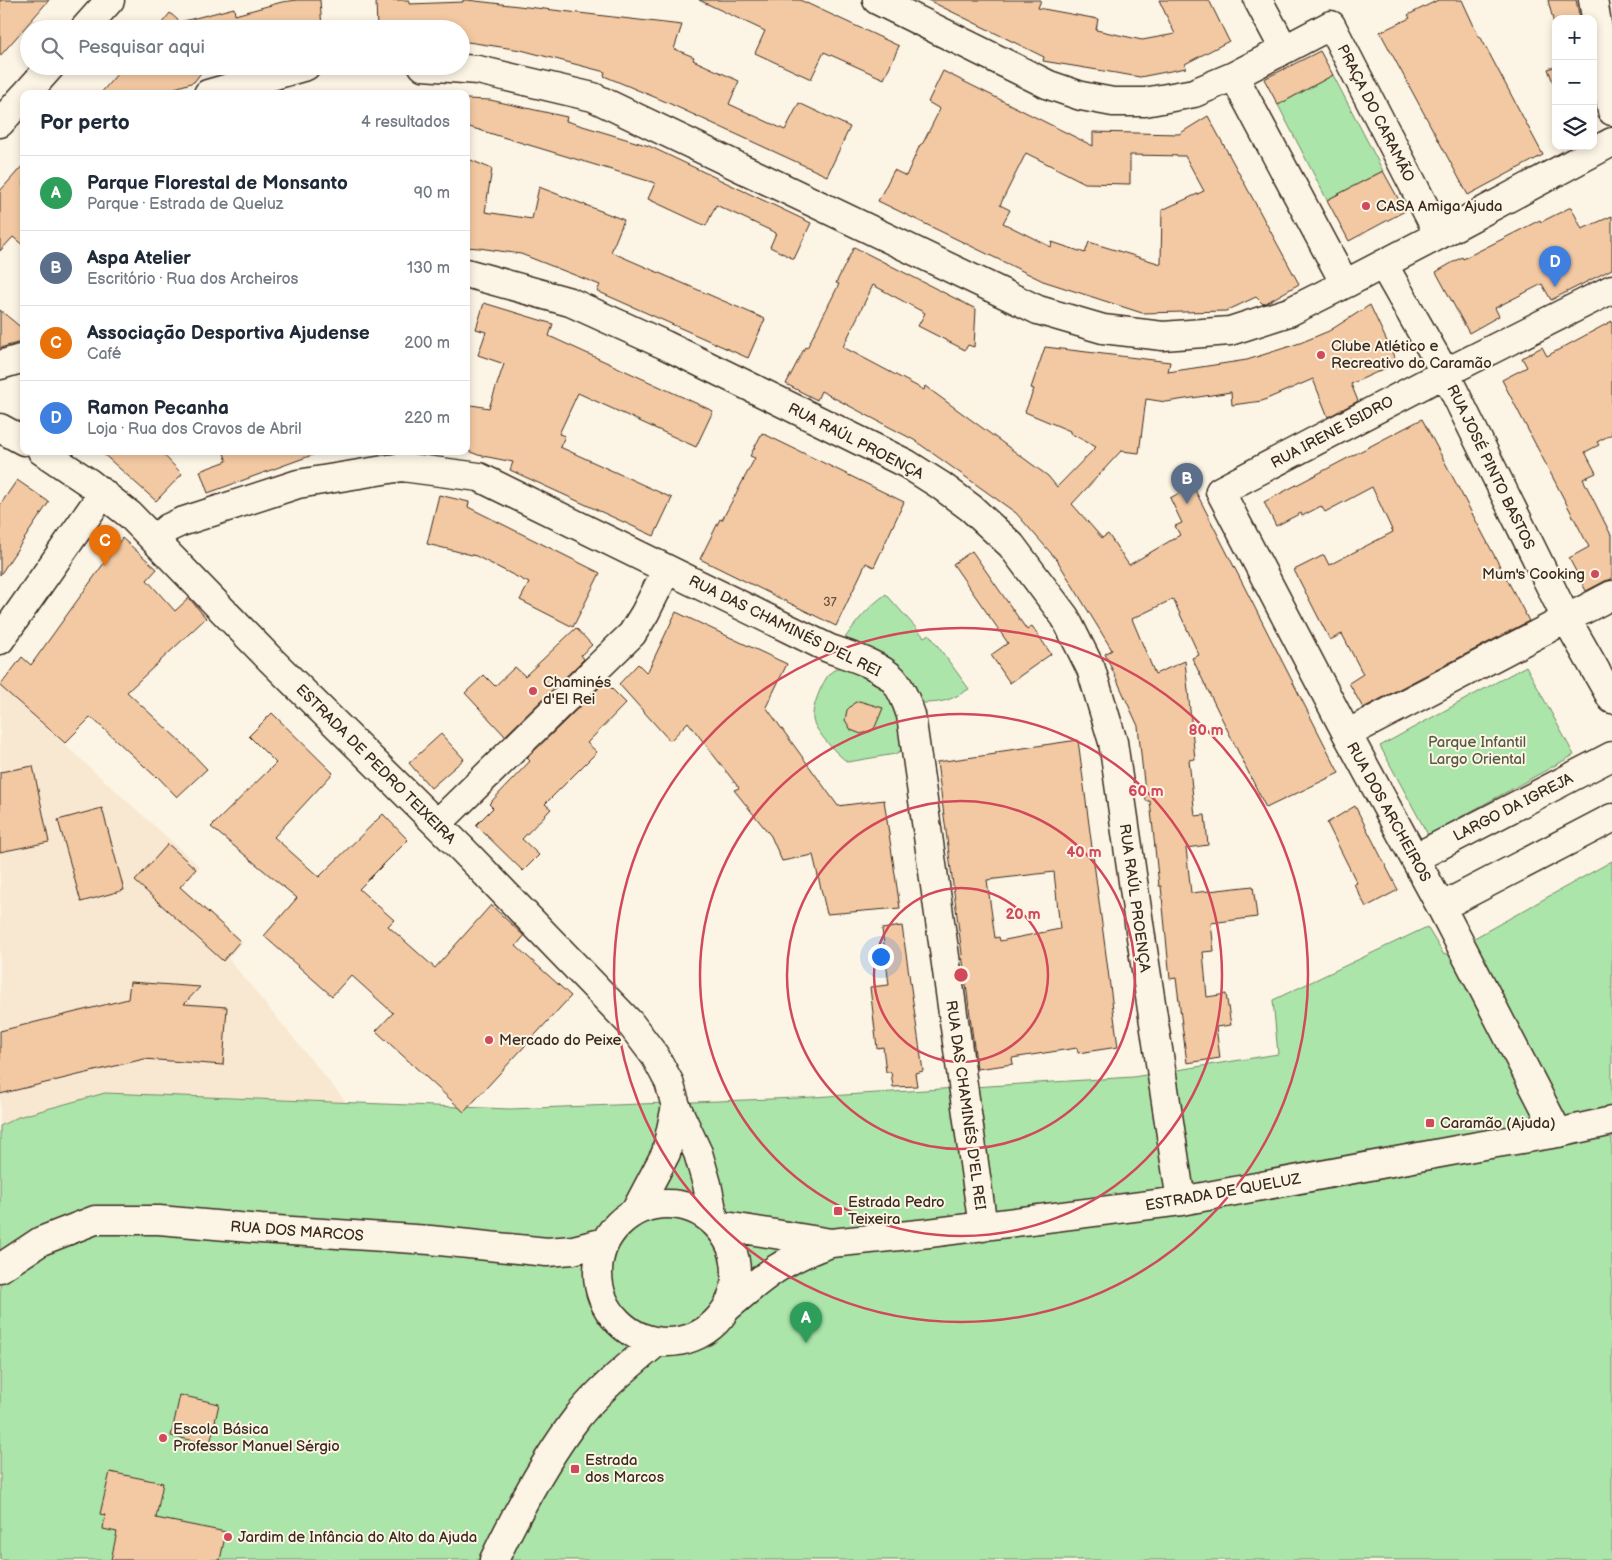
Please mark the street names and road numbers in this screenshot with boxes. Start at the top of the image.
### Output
street label: PRAÇA DO CARAMÃO [1333,41,1418,185]
street label: RUA JOSÉ PINTO BASTOS [1442,382,1539,553]
street label: RUA IRENE ISIDRO [1268,392,1397,473]
street label: RUA RAÚL PROENÇA [785,399,928,484]
street label: RUA DAS CHAMINÉS D'EL REI [685,572,884,682]
street label: ESTRADA DE PEDRO TEIXEIRA [292,680,460,849]
street label: RUA DOS ARCHEIROS [1342,739,1435,885]
street label: LARGO DA IGREJA [1450,769,1577,846]
street label: RUA RAÚL PROENÇA [1115,823,1154,974]
street label: RUA DAS CHAMINÉS D'EL REI [941,999,990,1212]
street label: ESTRADA DE QUELUZ [1144,1169,1303,1216]
street label: RUA DOS MARCOS [230,1217,364,1246]

